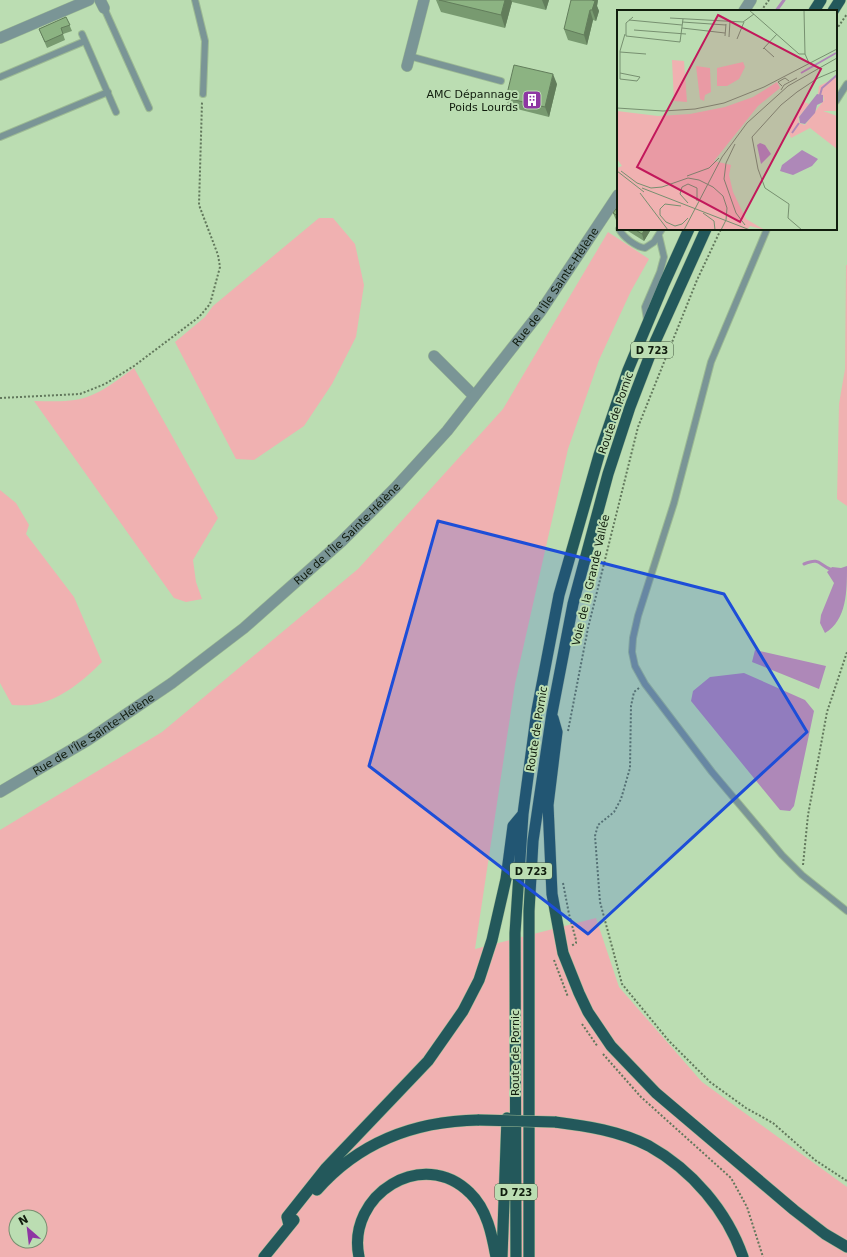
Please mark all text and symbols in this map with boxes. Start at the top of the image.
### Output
inset map [617,10,837,230]
place label: AMC Dépannage Poids Lourds [426,88,518,114]
building icon: AMC Dépannage Poids Lourds [521,89,543,111]
street label: Rue de l'Île Sainte-Hélène [509,225,601,349]
road number: D 723 [631,342,673,358]
street label: Route de Pornic [596,370,636,456]
street label: Rue de l'Île Sainte-Hélène [291,480,403,587]
street label: Voie de la Grande Vallée [570,513,612,647]
street label: Route de Pornic [524,685,550,773]
street label: Rue de l'Île Sainte-Hélène [30,690,157,778]
road number: D 723 [510,863,552,879]
street label: Route de Pornic [509,1010,522,1096]
road number: D 723 [495,1184,537,1200]
north arrow [8,1209,48,1249]
text: N [16,1213,31,1229]

